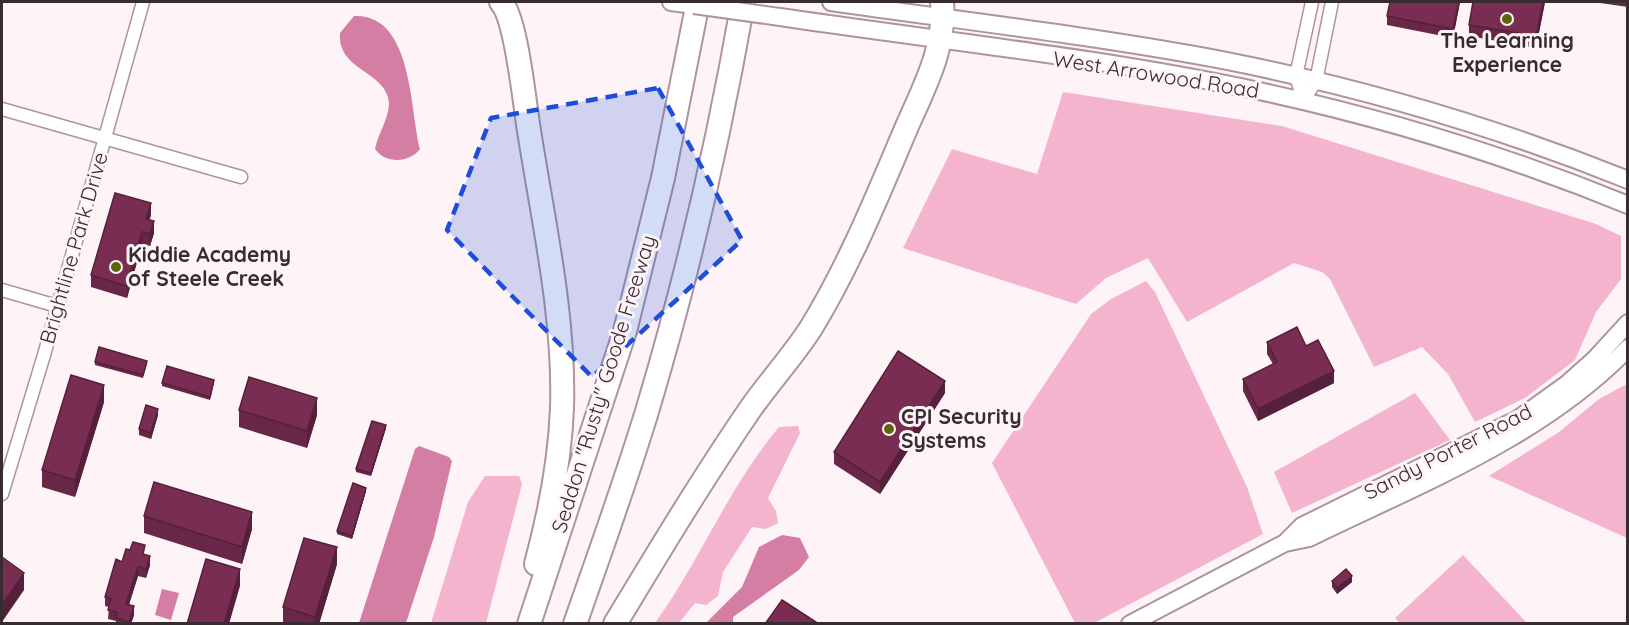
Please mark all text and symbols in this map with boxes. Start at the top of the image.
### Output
marker: The Learning Experience [1500,12,1514,26]
place label: The Learning Experience [1440,27,1574,77]
street label: West Arrowood Road [1051,45,1261,103]
street label: Brightline Park Drive [33,149,113,347]
street label: Seddon "Rusty" Goode Freeway [545,232,661,536]
place label: Kiddie Academy of Steele Creek [128,241,291,291]
marker: Kiddie Academy of Steele Creek [109,260,123,274]
street label: Sandy Porter Road [1359,398,1536,505]
place label: CPI Security Systems [901,403,1022,453]
marker: CPI Security Systems [882,422,896,436]

